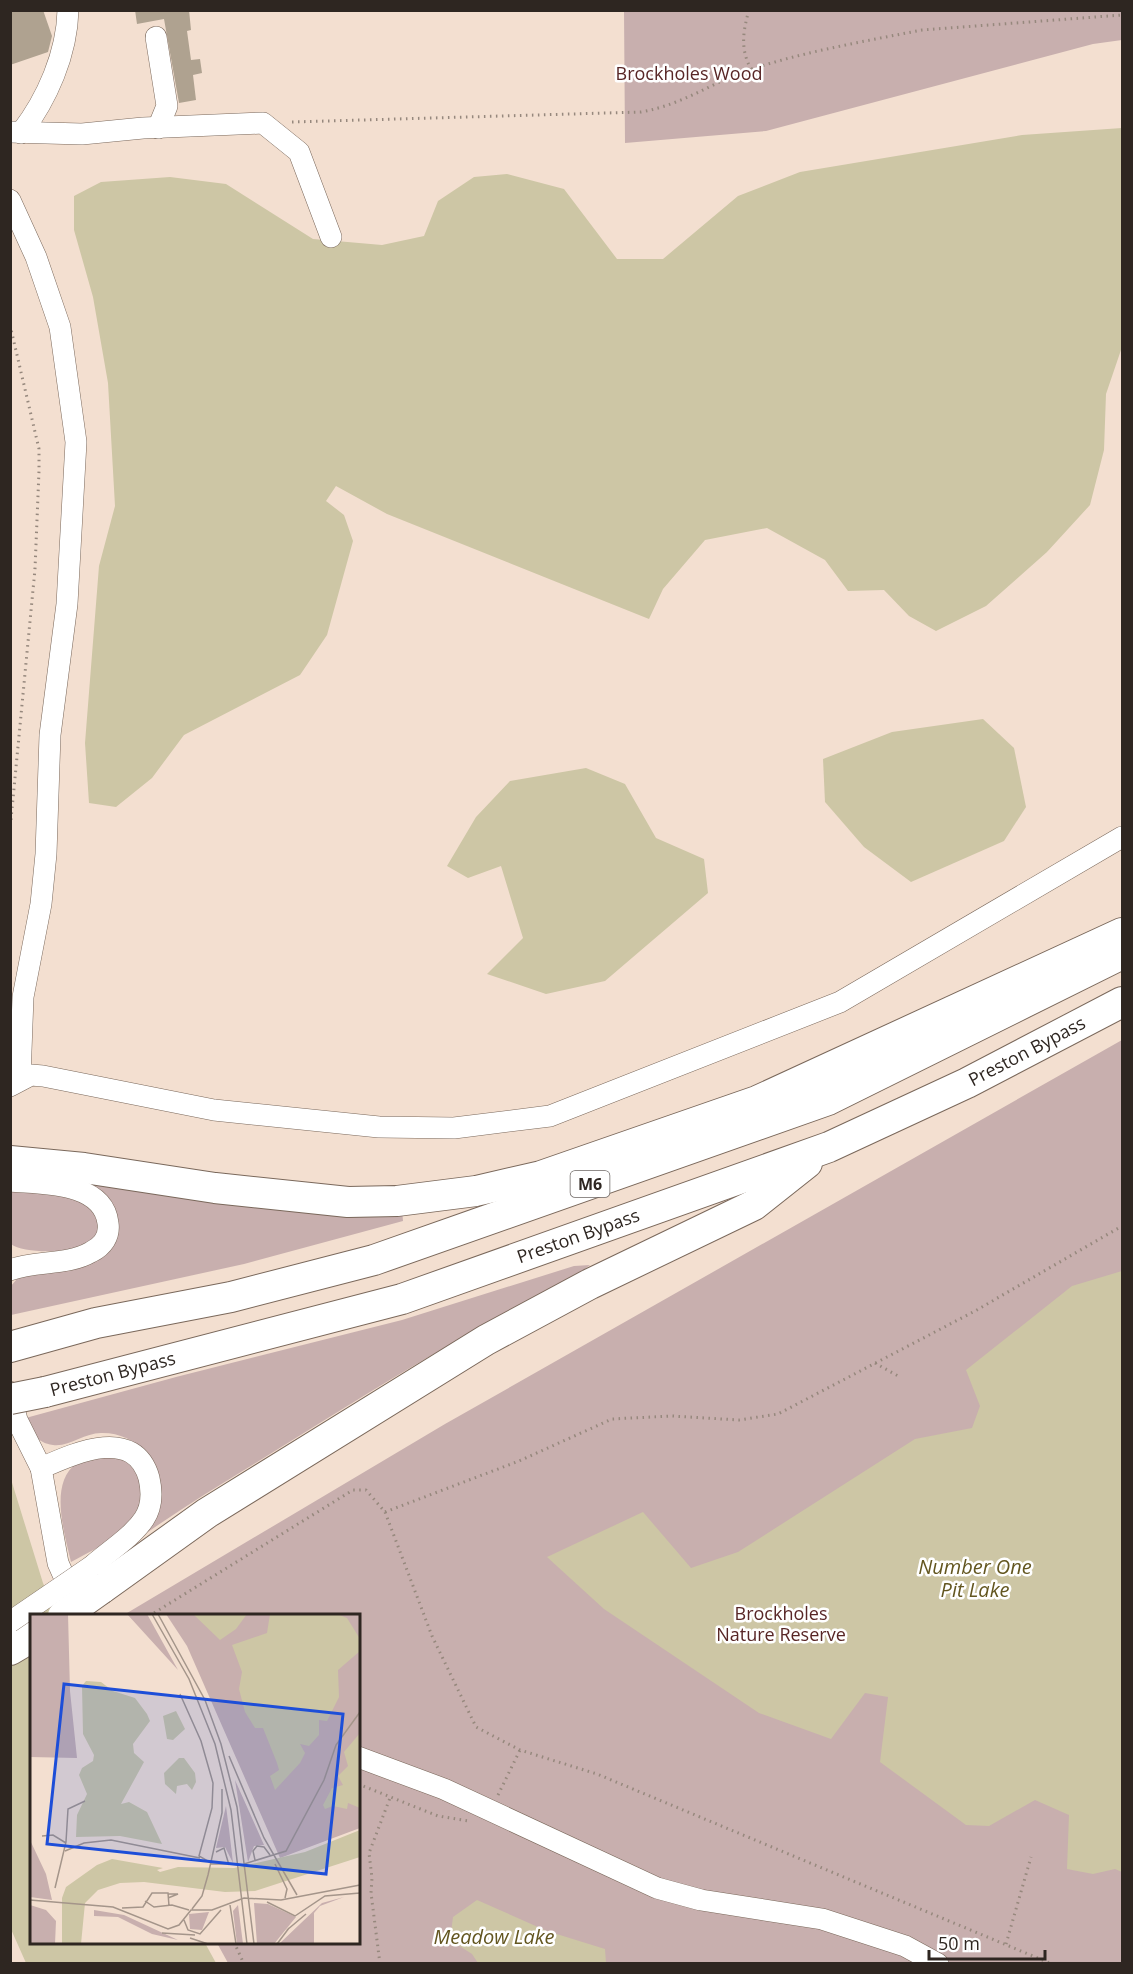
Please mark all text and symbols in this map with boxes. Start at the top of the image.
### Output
park label: Brockholes Wood [616,61,762,85]
street label: Preston Bypass [964,1010,1089,1091]
road number: M6 [570,1171,610,1197]
street label: Preston Bypass [513,1202,643,1268]
street label: Preston Bypass [47,1346,178,1401]
water label: Number One Pit Lake [918,1553,1032,1603]
park label: Brockholes Nature Reserve [716,1601,846,1646]
inset map [30,1614,360,1944]
water label: Meadow Lake [434,1923,555,1950]
scale bar [929,1923,1044,1961]
text: 50 m [938,1931,980,1955]

